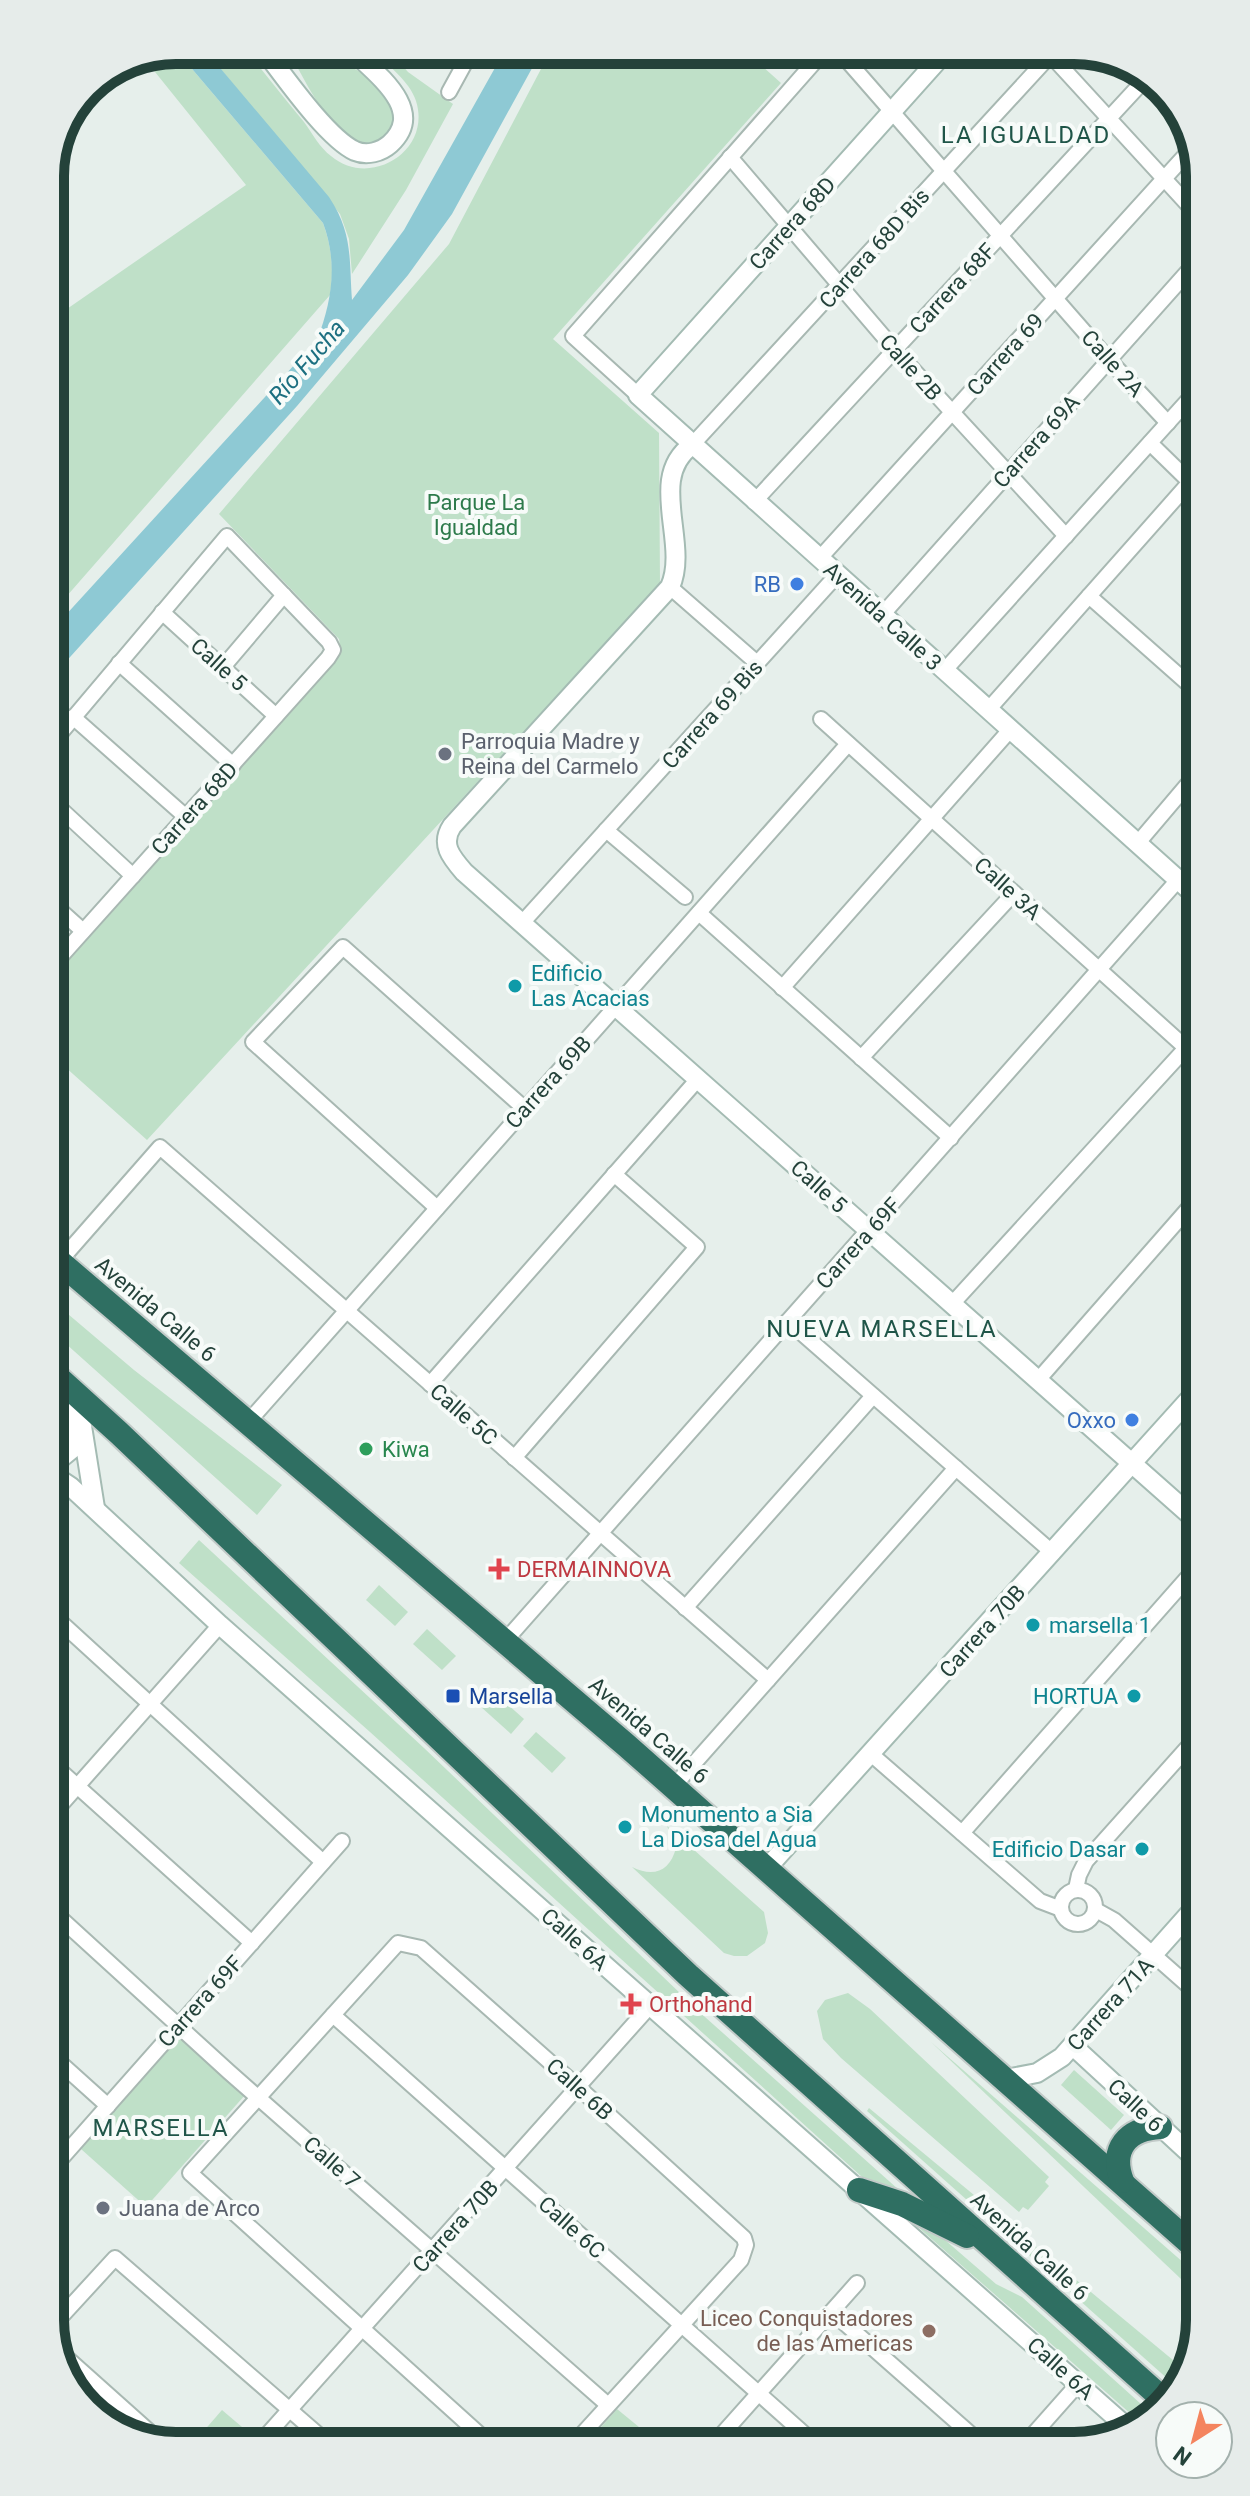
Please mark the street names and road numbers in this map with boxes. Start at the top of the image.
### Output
street label: Carrera 68D [744,172,841,275]
street label: Carrera 68D Bis [814,183,935,313]
street label: Carrera 68F [904,238,1000,339]
street label: Carrera 69 [962,308,1049,401]
street label: Calle 2A [1076,325,1149,402]
street label: Calle 2B [875,329,947,405]
street label: Carrera 69A [988,389,1085,493]
street label: Avenida Calle 3 [819,557,947,676]
street label: Calle 5 [186,633,252,696]
street label: Carrera 69 Bis [657,655,768,774]
street label: Carrera 68D [146,757,243,860]
street label: Calle 3A [969,852,1047,925]
street label: Carrera 69B [500,1031,596,1134]
street label: Calle 5 [786,1155,852,1218]
street label: Carrera 69F [811,1193,906,1294]
street label: Avenida Calle 6 [90,1252,221,1367]
street label: Calle 5C [425,1378,502,1450]
street label: Carrera 70B [934,1580,1030,1683]
street label: Avenida Calle 6 [584,1672,713,1789]
street label: Calle 6A [536,1903,614,1976]
street label: Carrera 69F [153,1951,248,2052]
street label: Carrera 71A [1062,1952,1159,2056]
street label: Calle 6B [542,2053,618,2125]
street label: Calle 6 [1103,2074,1168,2137]
street label: Calle 7 [298,2131,365,2194]
street label: Carrera 70B [407,2175,503,2278]
street label: Avenida Calle 6 [966,2187,1094,2306]
street label: Calle 6C [533,2191,610,2264]
street label: Calle 6A [1022,2332,1100,2405]

